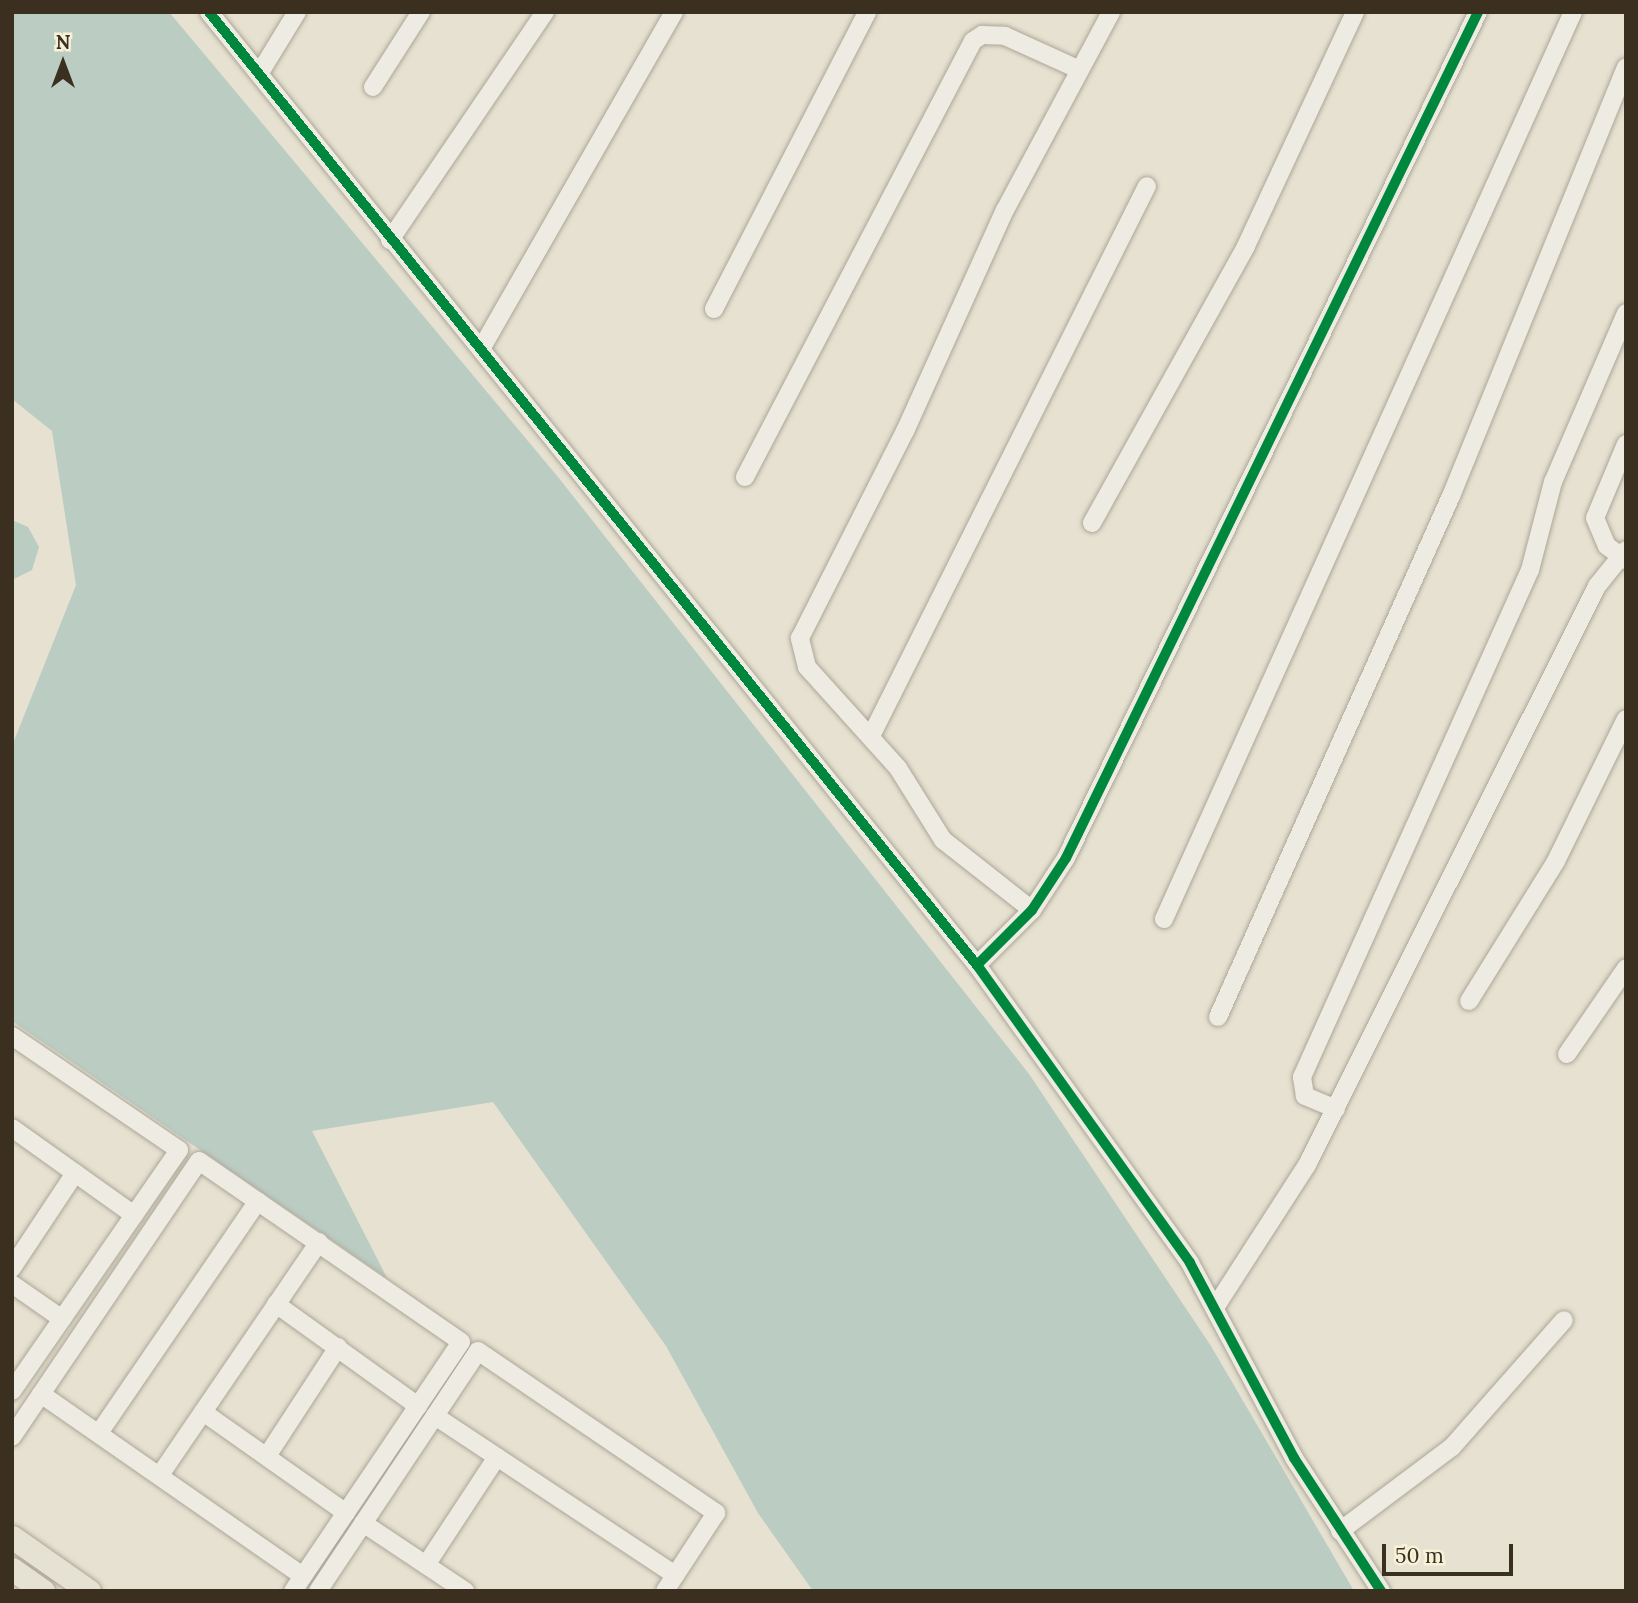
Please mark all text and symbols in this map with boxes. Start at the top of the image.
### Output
north arrow [28,28,98,98]
text: N [56,30,70,54]
scale bar [1386,1530,1517,1574]
text: 50 m [1395,1542,1444,1569]

